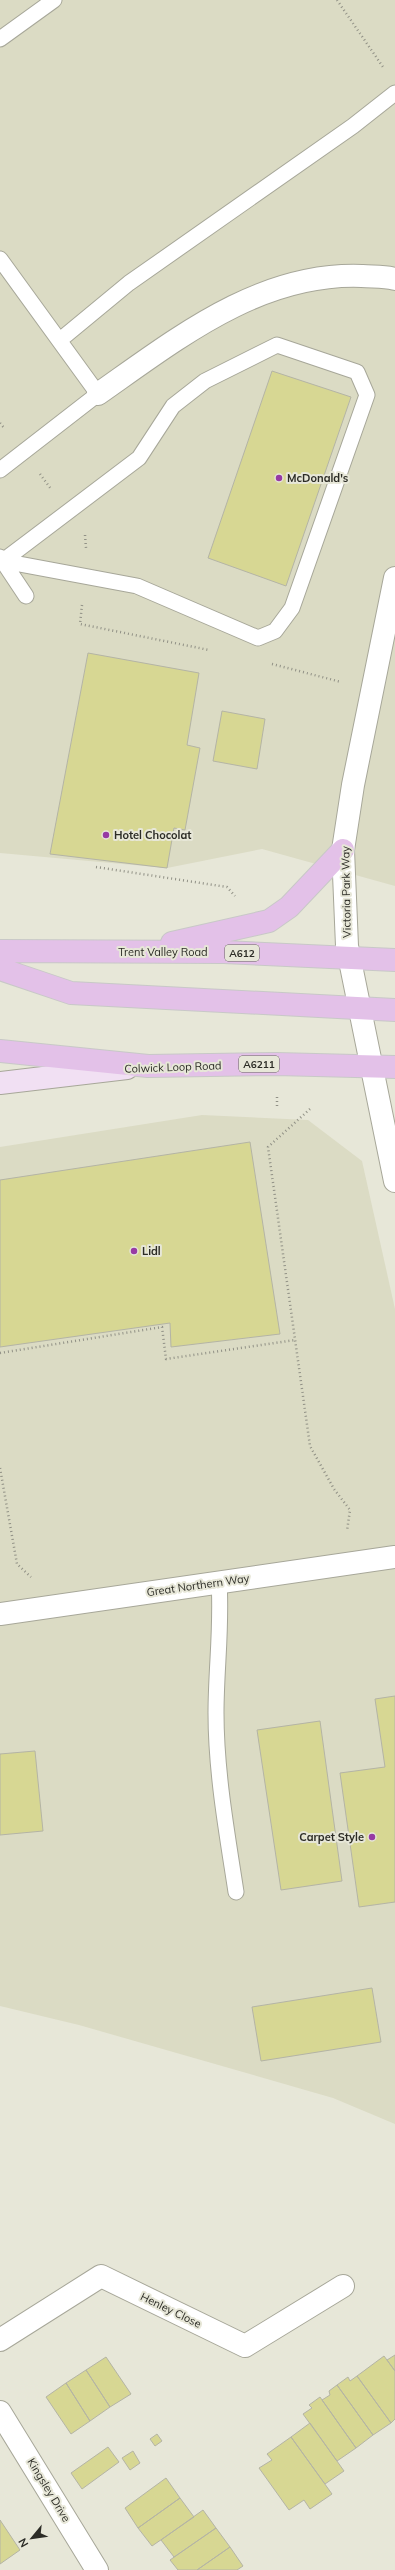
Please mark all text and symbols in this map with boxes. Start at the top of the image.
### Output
place label: McDonald's [287,471,349,485]
marker: McDonald's [274,473,284,483]
place label: Hotel Chocolat [114,828,191,842]
marker: Hotel Chocolat [101,830,111,840]
street label: Victoria Park Way [338,846,354,938]
street label: Trent Valley Road [118,945,208,959]
road number: A612 [225,945,259,961]
road number: A6211 [239,1056,279,1072]
street label: Colwick Loop Road [124,1058,222,1076]
place label: Lidl [142,1244,161,1258]
marker: Lidl [129,1246,139,1256]
street label: Great Northern Way [146,1571,250,1599]
place label: Carpet Style [299,1830,364,1844]
marker: Carpet Style [367,1832,377,1842]
street label: Henley Close [138,2289,204,2331]
street label: Kingsley Drive [24,2456,74,2524]
north arrow [12,2518,52,2558]
text: N [15,2536,31,2550]

